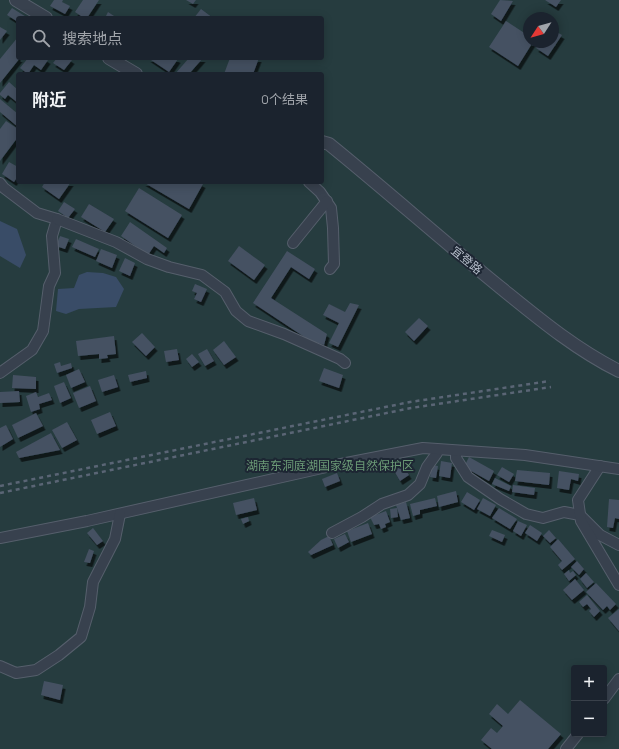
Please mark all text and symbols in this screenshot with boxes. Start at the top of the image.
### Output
north arrow [523,12,559,48]
search box [16,16,324,60]
icon: search [30,27,52,49]
text: 搜索地点 [62,28,122,49]
text: 附近 [32,88,66,111]
text: 0个结果 [261,90,308,108]
street label: 宜登路 [448,242,486,278]
park label: 湖南东洞庭湖国家级自然保护区 [246,457,414,474]
map controls [571,665,607,737]
button: + [571,665,607,701]
button: − [571,701,607,737]

